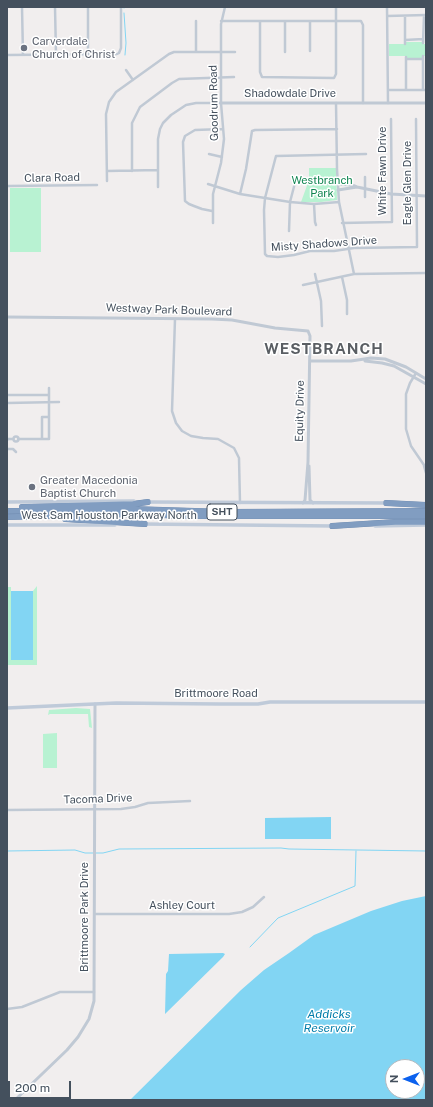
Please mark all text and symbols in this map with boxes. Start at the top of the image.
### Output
place label: Carverdale Church of Christ [32,35,115,61]
marker: Carverdale Church of Christ [19,43,29,53]
street label: Goodrum Road [207,65,221,141]
street label: Shadowdale Drive [244,87,336,101]
street label: White Fawn Drive [376,127,390,215]
street label: Eagle Glen Drive [401,141,415,225]
street label: Clara Road [24,171,80,185]
park label: Westbranch Park [291,174,353,200]
street label: Misty Shadows Drive [271,234,377,254]
street label: Westway Park Boulevard [106,301,232,319]
district label: WESTBRANCH [264,340,384,358]
street label: Equity Drive [293,380,307,442]
place label: Greater Macedonia Baptist Church [40,474,138,500]
marker: Greater Macedonia Baptist Church [27,482,37,492]
road number: SHT [207,504,237,520]
street label: West Sam Houston Parkway North [21,509,197,523]
street label: Brittmoore Road [174,687,258,701]
street label: Tacoma Drive [63,791,133,807]
street label: Brittmoore Park Drive [78,862,92,972]
street label: Ashley Court [149,899,215,913]
water label: Addicks Reservoir [304,1007,354,1035]
north arrow [385,1059,425,1099]
scale bar [10,1073,73,1099]
text: N [388,1075,400,1083]
text: 200 m [15,1081,50,1095]

